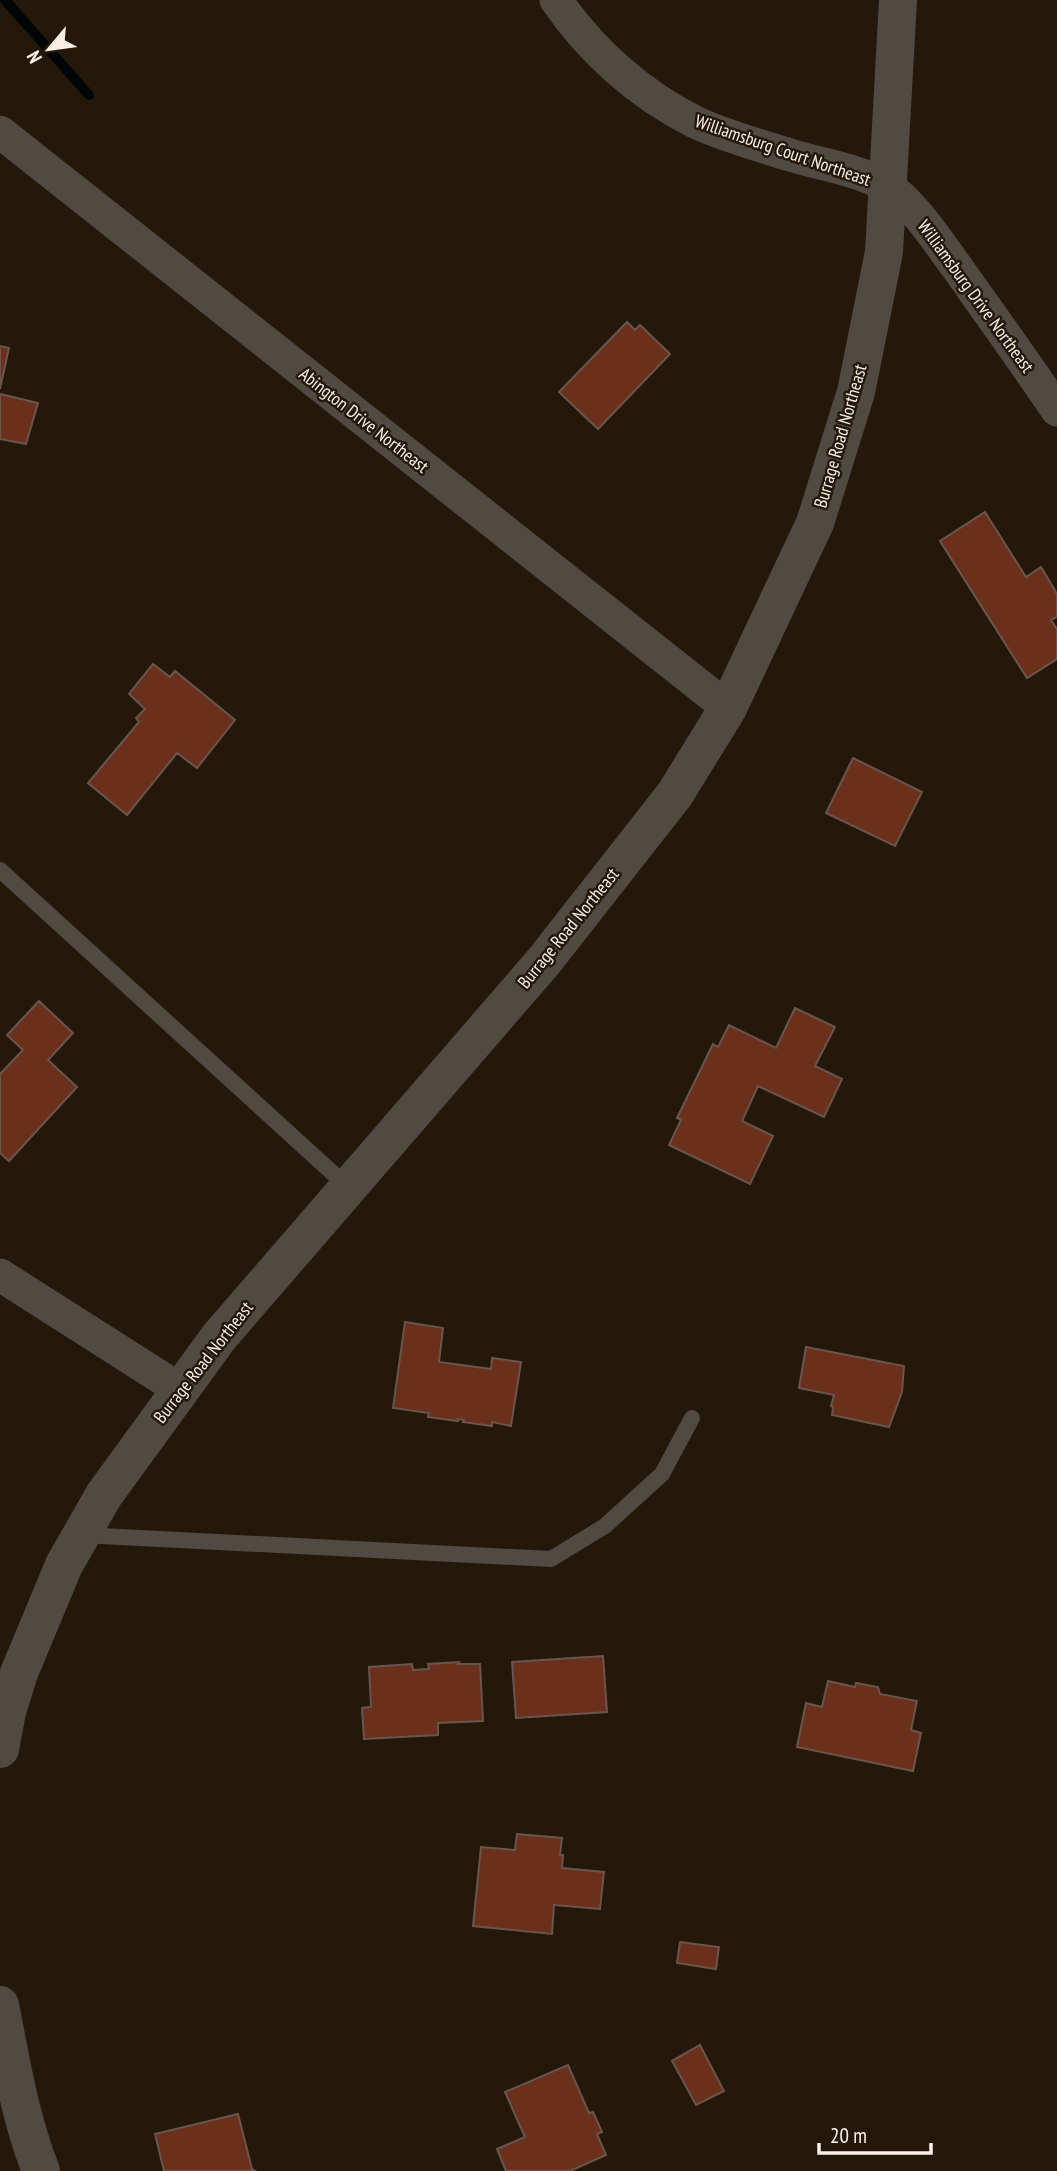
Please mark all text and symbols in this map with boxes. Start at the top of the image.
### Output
north arrow [14,14,84,84]
text: N [21,47,47,68]
street label: Williamsburg Court Northeast [692,109,874,191]
street label: Williamsburg Drive Northeast [913,215,1039,377]
street label: Abington Drive Northeast [295,362,433,478]
street label: Burrage Road Northeast [809,362,872,510]
street label: Burrage Road Northeast [512,863,624,993]
street label: Burrage Road Northeast [148,1296,258,1427]
scale bar [819,2112,931,2156]
text: 20 m [830,2122,867,2149]

